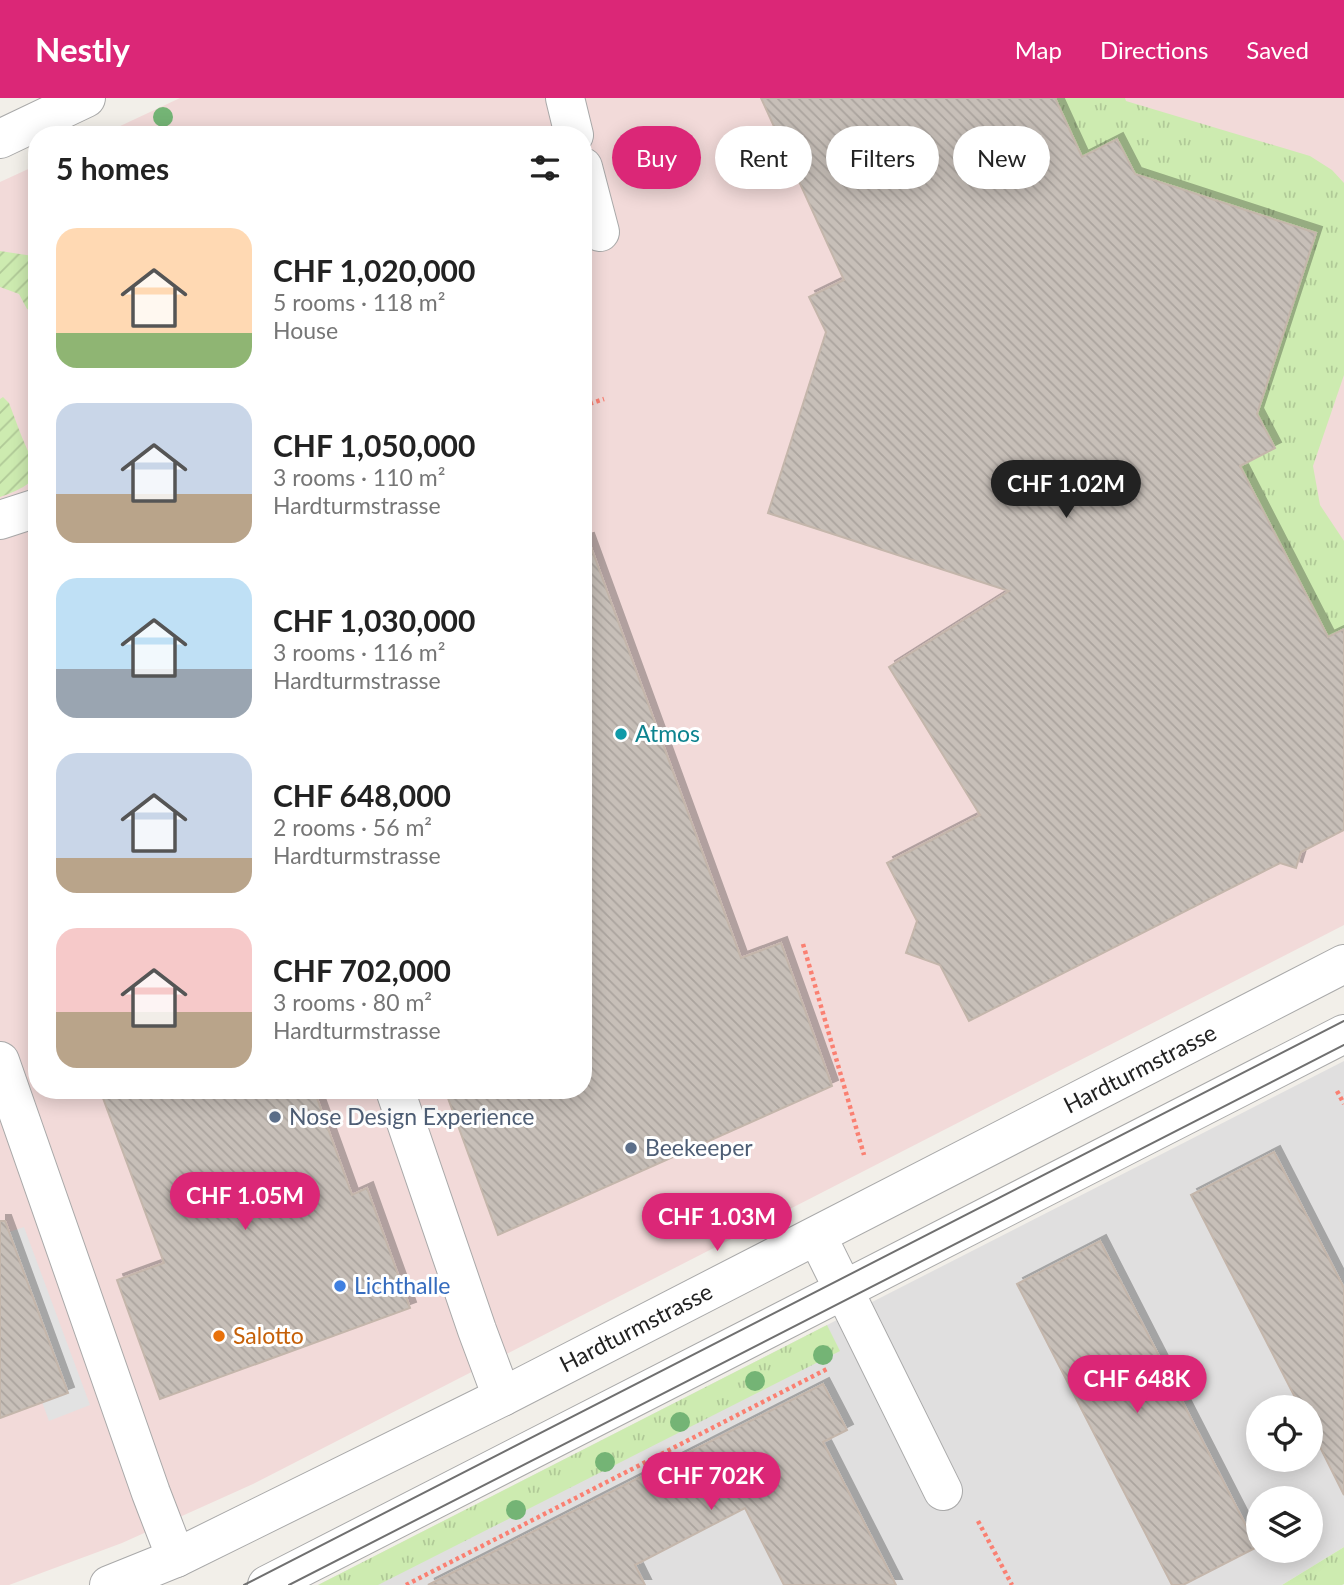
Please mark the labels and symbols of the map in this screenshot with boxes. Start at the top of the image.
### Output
pin: CHF 1.02M [986,460,1146,520]
place label: Atmos [635,719,700,747]
marker: Atmos [613,726,629,742]
street label: Hardturmstrasse [1058,1018,1221,1119]
place label: Nose Design Experience [289,1102,534,1130]
marker: Nose Design Experience [267,1109,283,1125]
place label: Beekeeper [645,1133,753,1161]
marker: Beekeeper [623,1140,639,1156]
pin: CHF 1.05M [165,1172,325,1232]
pin: CHF 1.03M [637,1194,797,1253]
place label: Lichthalle [354,1271,451,1299]
street label: Hardturmstrasse [554,1277,717,1378]
marker: Lichthalle [332,1278,348,1294]
place label: Salotto [233,1321,304,1349]
marker: Salotto [211,1328,227,1344]
pin: CHF 648K [1065,1356,1209,1415]
pin: CHF 702K [639,1452,783,1512]

